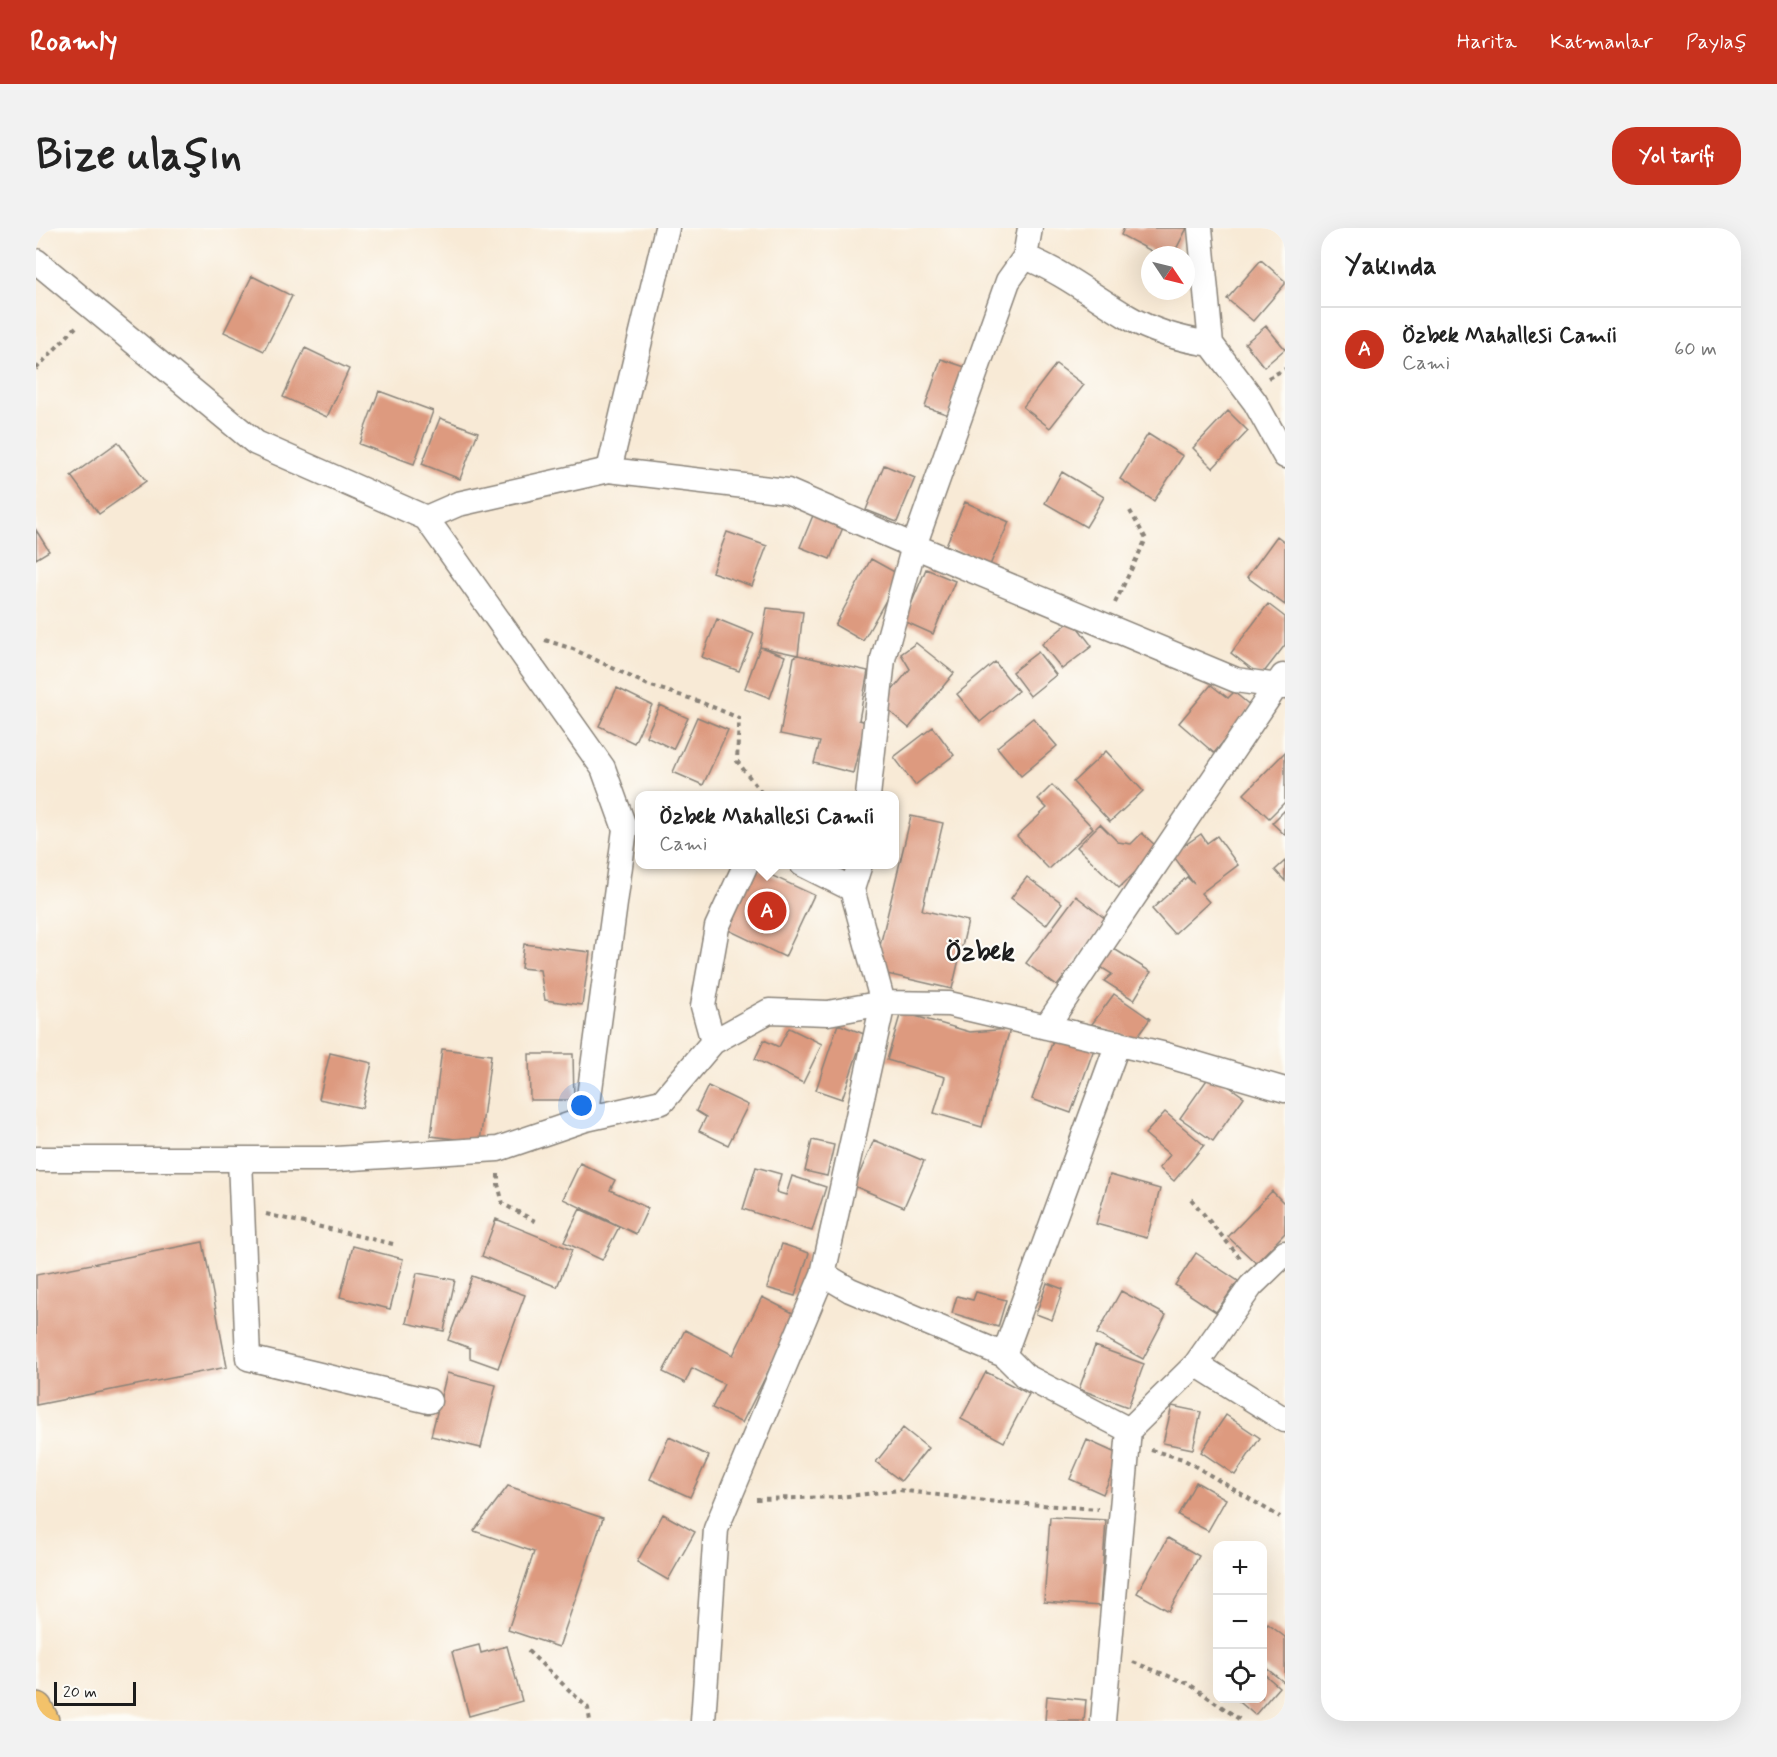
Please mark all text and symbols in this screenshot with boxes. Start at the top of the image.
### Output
text: Roamly [30,24,118,61]
text: Harita [1457,28,1517,56]
text: Katmanlar [1550,28,1653,56]
text: Paylaş [1686,28,1747,56]
button: Yol tarifi [1612,127,1741,185]
text: Bize ulaşın [36,129,242,184]
north arrow [1141,246,1195,300]
text: Yakında [1345,250,1437,284]
text: Özbek Mahallesi Camii [1402,322,1618,350]
text: A [1358,336,1371,363]
text: 60 m [1674,336,1717,363]
text: Cami [1402,350,1450,377]
popup [635,791,899,869]
text: Özbek Mahallesi Camii [659,803,875,831]
text: Cami [659,831,707,858]
pin: A [748,888,786,934]
district label: Özbek [945,935,1015,970]
your location [567,1091,596,1120]
map controls [1213,1541,1267,1703]
button: + [1213,1541,1267,1595]
button: − [1213,1595,1267,1649]
button: locate [1213,1649,1267,1703]
scale bar [54,1679,136,1706]
text: 20 m [63,1682,97,1703]

